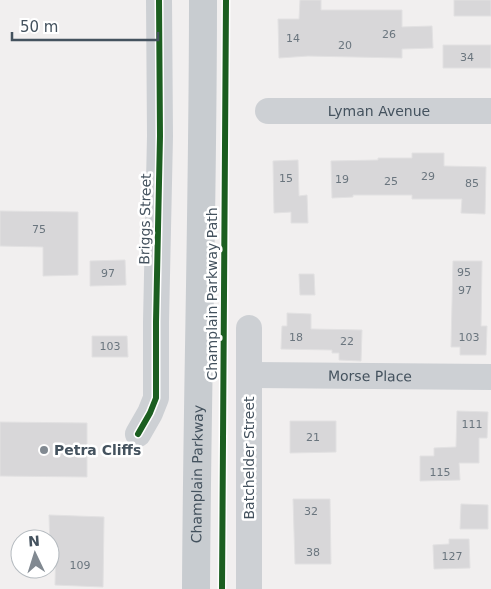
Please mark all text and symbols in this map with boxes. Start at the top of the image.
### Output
scale bar [12,10,159,42]
text: 50 m [20,18,58,36]
house number: 26 [382,28,396,41]
house number: 14 [286,32,300,45]
house number: 20 [338,39,352,52]
house number: 34 [460,51,474,64]
street label: Lyman Avenue [328,103,430,119]
house number: 29 [421,170,435,183]
house number: 15 [279,172,293,185]
street label: Briggs Street [136,173,154,265]
house number: 19 [335,173,349,186]
house number: 25 [384,175,398,188]
house number: 85 [465,177,479,190]
street label: Champlain Parkway Path [204,207,220,381]
house number: 75 [32,223,46,236]
house number: 95 [457,266,471,279]
house number: 97 [101,267,115,280]
house number: 97 [458,284,472,297]
house number: 18 [289,331,303,344]
house number: 103 [459,331,480,344]
house number: 22 [340,335,354,348]
house number: 103 [100,340,121,353]
street label: Morse Place [328,368,412,384]
street label: Batchelder Street [241,396,257,520]
street label: Champlain Parkway [188,405,206,543]
house number: 111 [462,418,483,431]
house number: 21 [306,431,320,444]
place label: Petra Cliffs [54,442,141,458]
marker: Petra Cliffs [38,444,50,456]
house number: 115 [430,466,451,479]
house number: 32 [304,505,318,518]
north arrow [10,529,60,579]
text: N [28,533,40,549]
house number: 38 [306,546,320,559]
house number: 127 [442,550,463,563]
house number: 109 [70,559,91,572]

